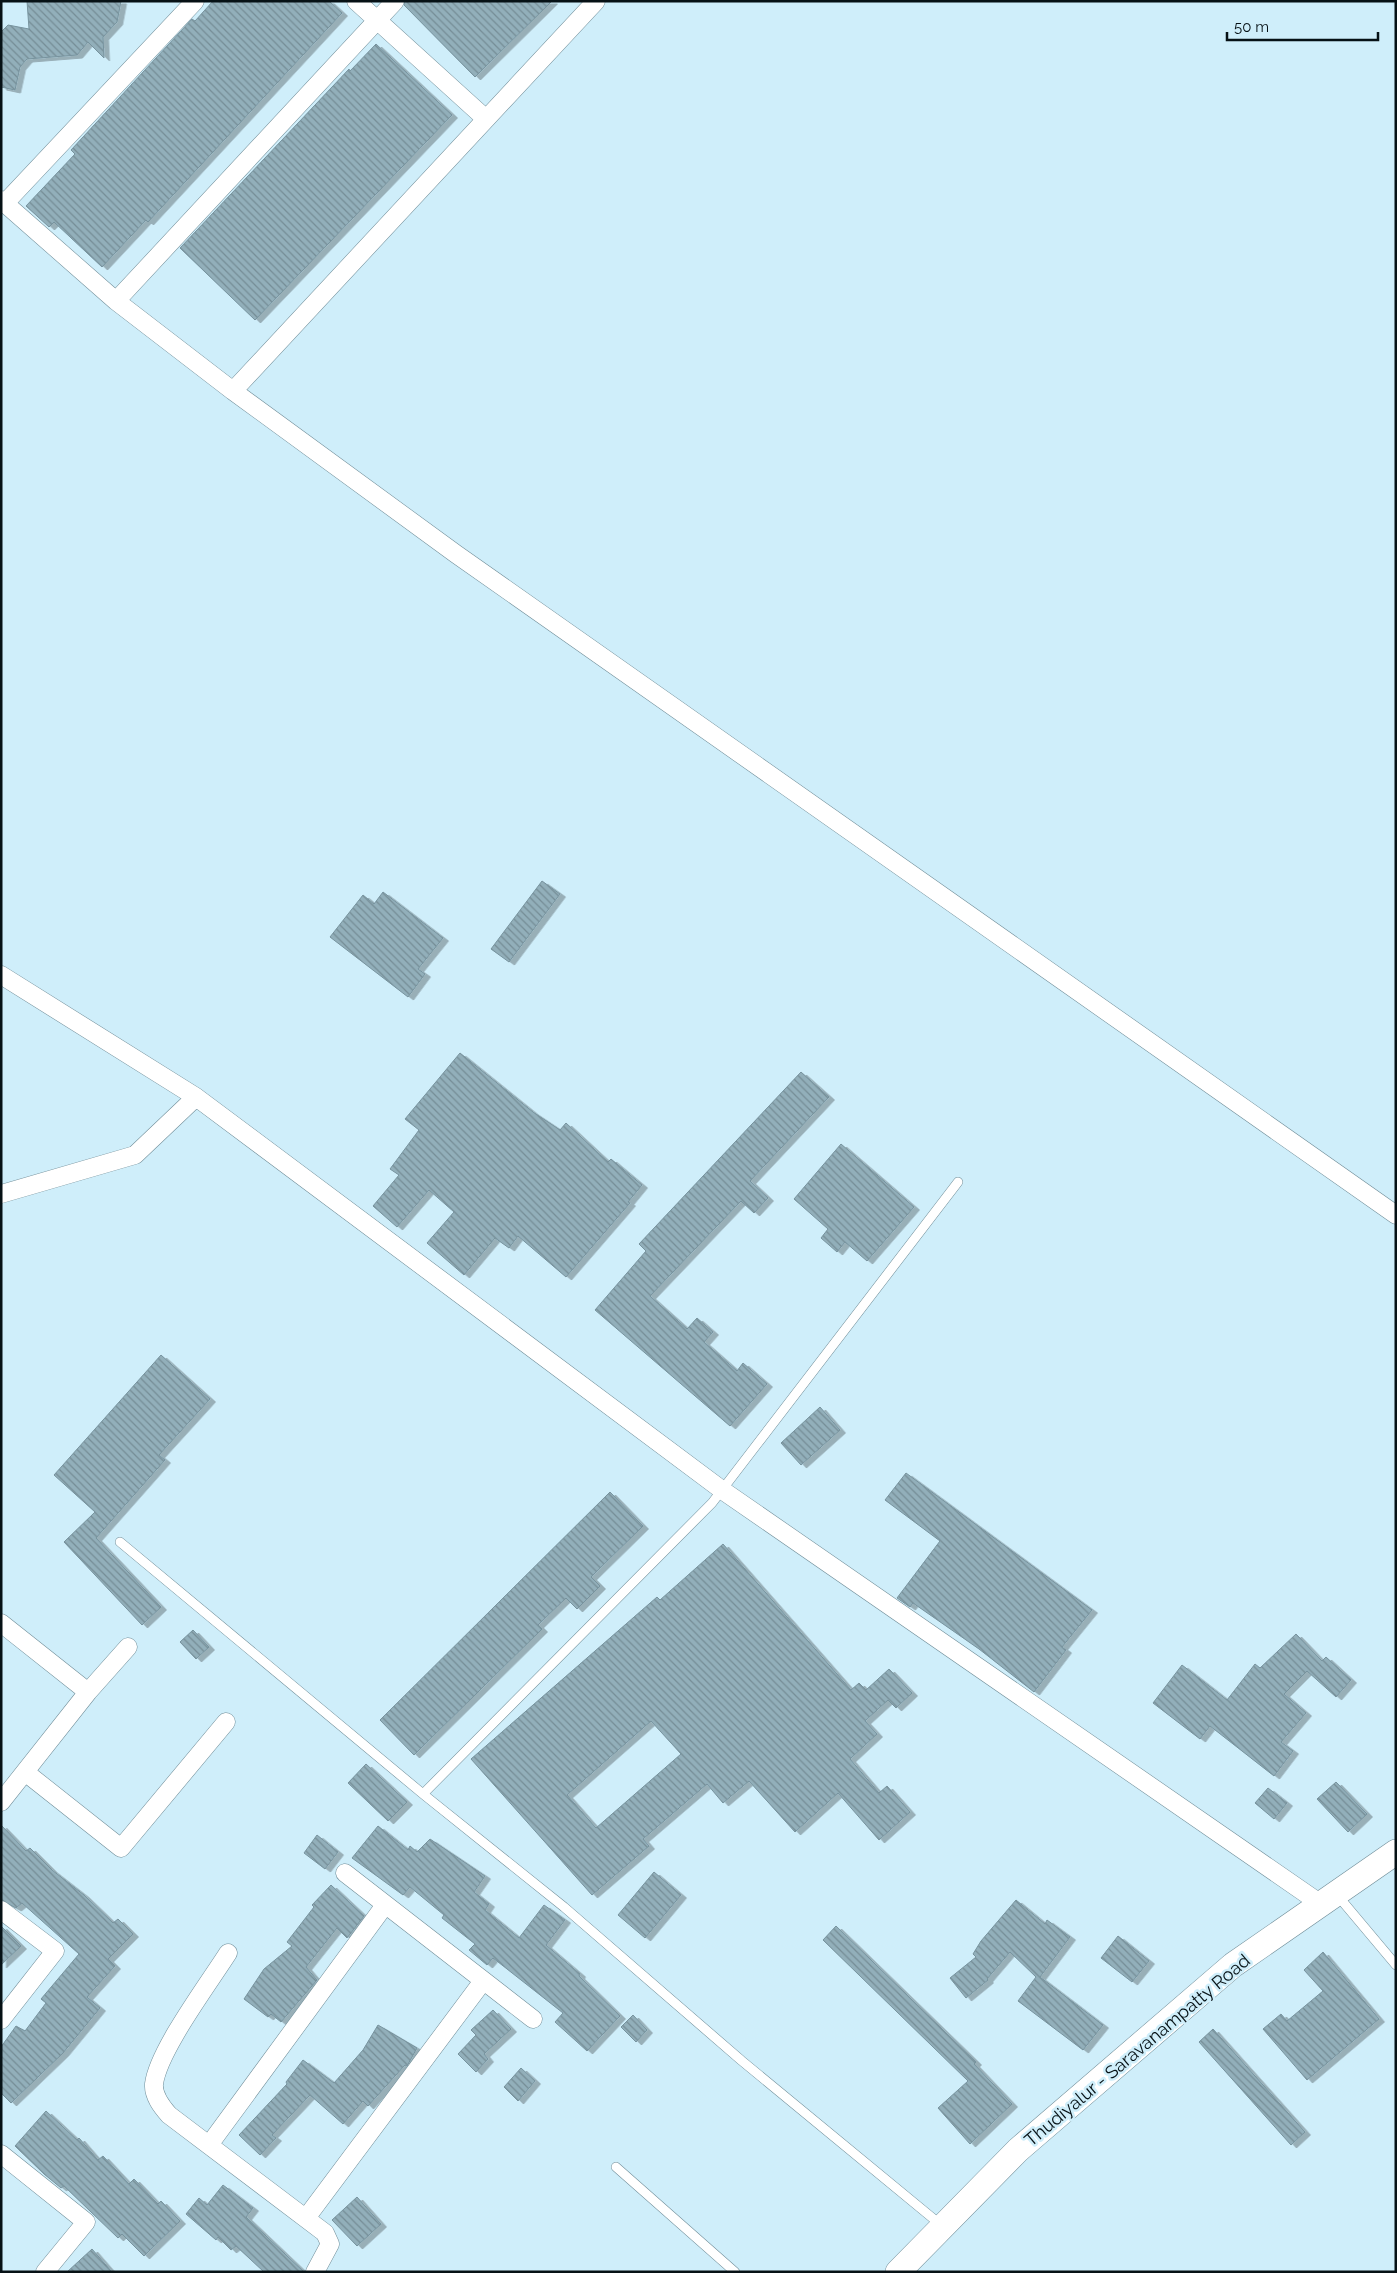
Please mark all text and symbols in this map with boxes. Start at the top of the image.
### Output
scale bar [1227,10,1378,42]
text: 50 m [1234,18,1269,36]
street label: Thudiyalur - Saravanampatty Road [1020,1950,1254,2150]

